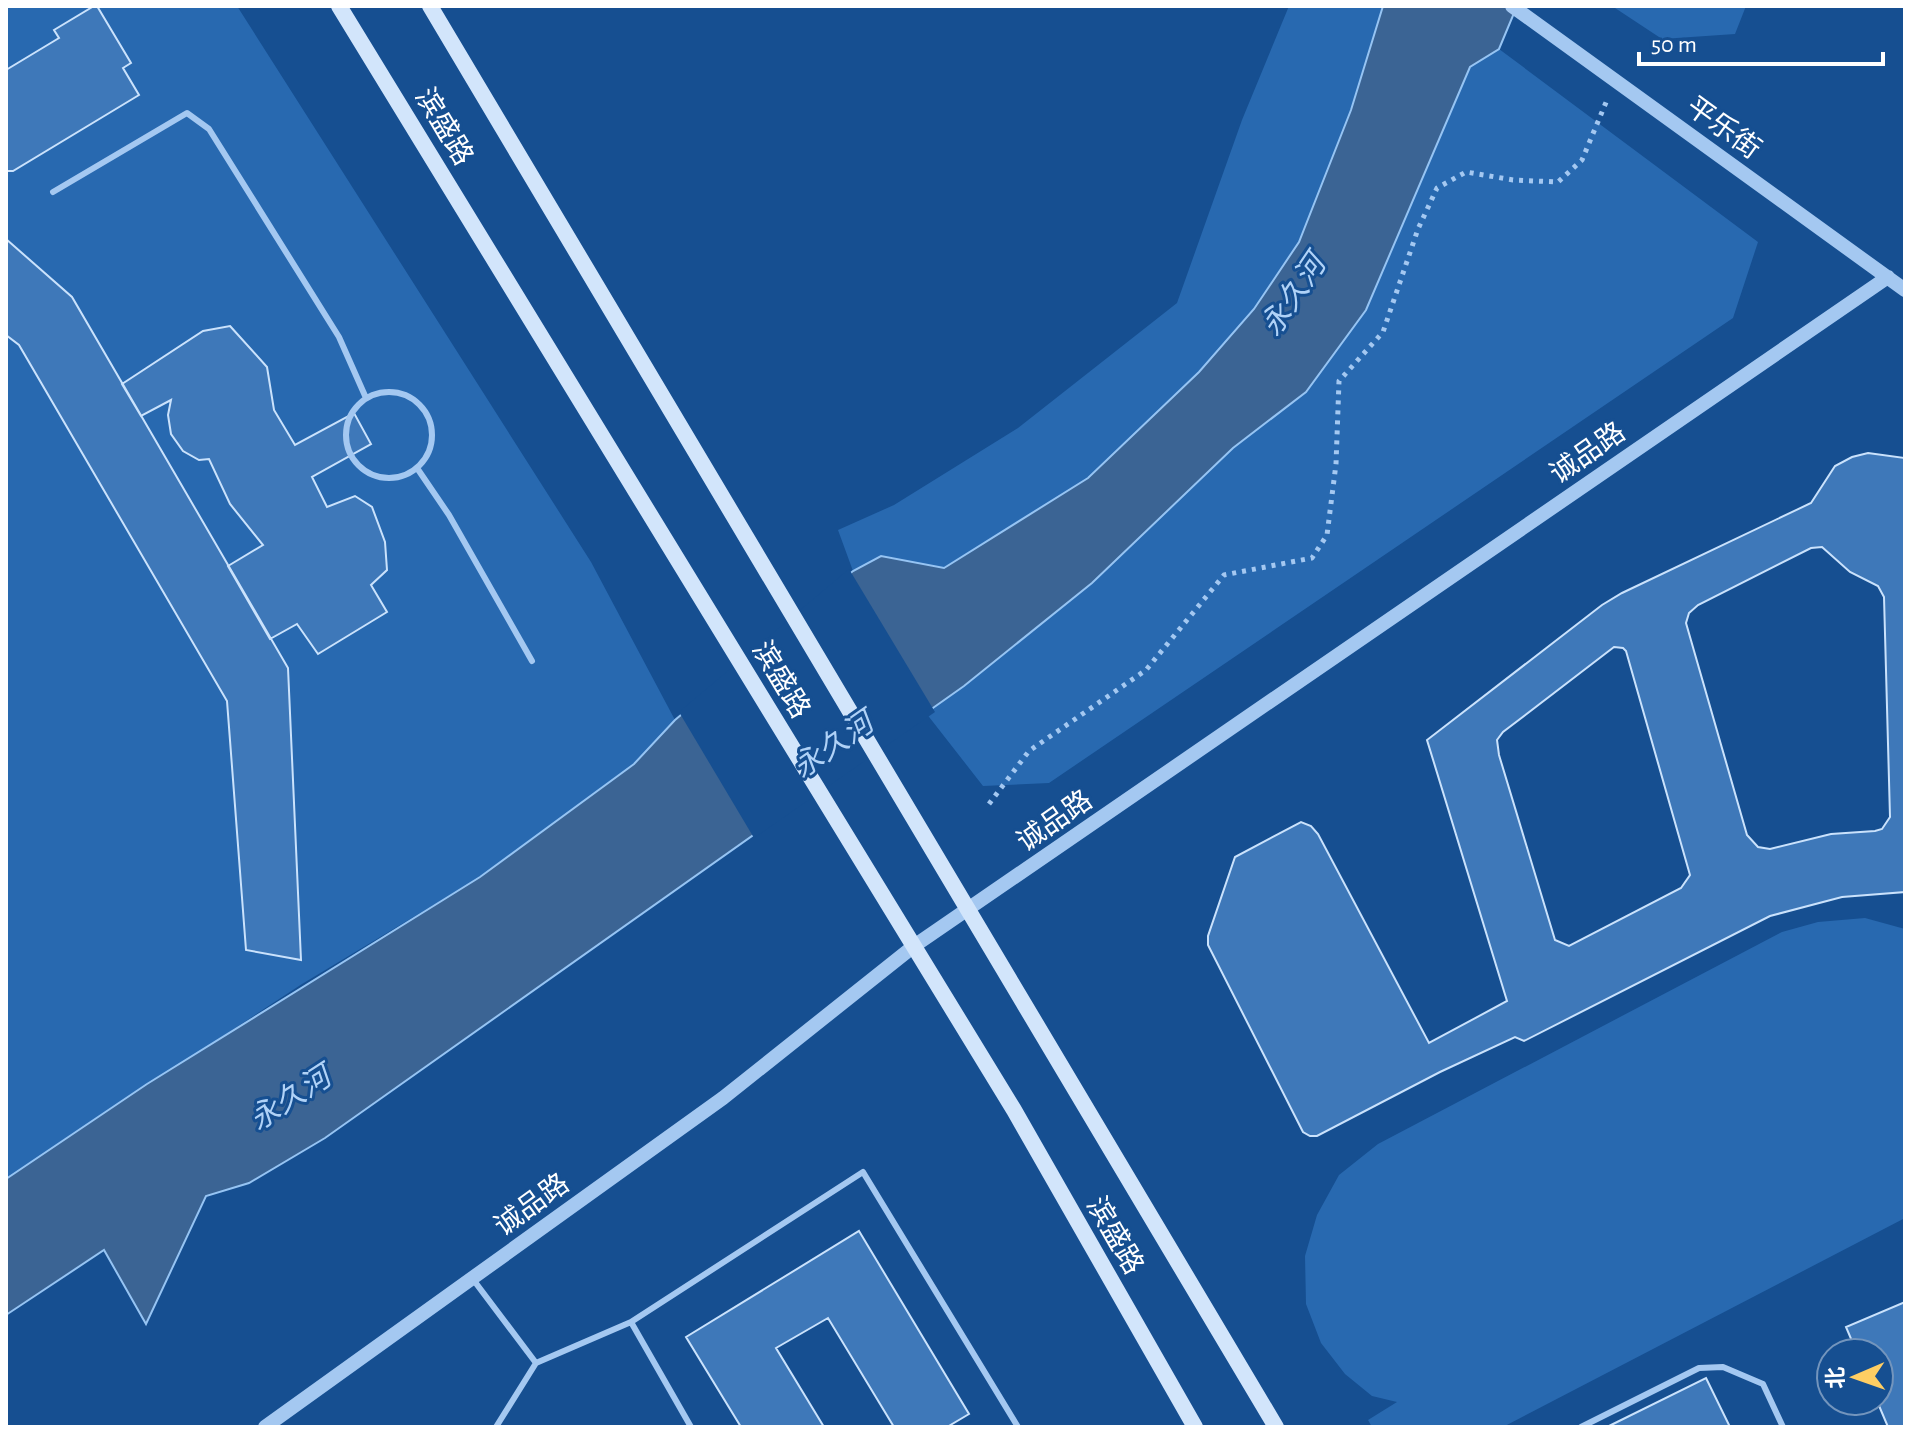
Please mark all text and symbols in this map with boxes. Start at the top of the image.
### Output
scale bar [1639,16,1883,66]
text: 50 m [1651,33,1697,57]
street label: 滨盛路 [410,83,479,170]
street label: 平乐街 [1681,91,1766,165]
water label: 永久河 [1255,245,1334,341]
street label: 诚品路 [1545,416,1631,489]
street label: 滨盛路 [747,636,816,723]
water label: 永久河 [787,703,883,784]
street label: 诚品路 [1012,784,1098,857]
water label: 永久河 [244,1057,341,1136]
street label: 诚品路 [489,1168,574,1242]
street label: 滨盛路 [1081,1192,1149,1279]
north arrow [1815,1337,1895,1417]
text: 北 [1824,1366,1847,1389]

